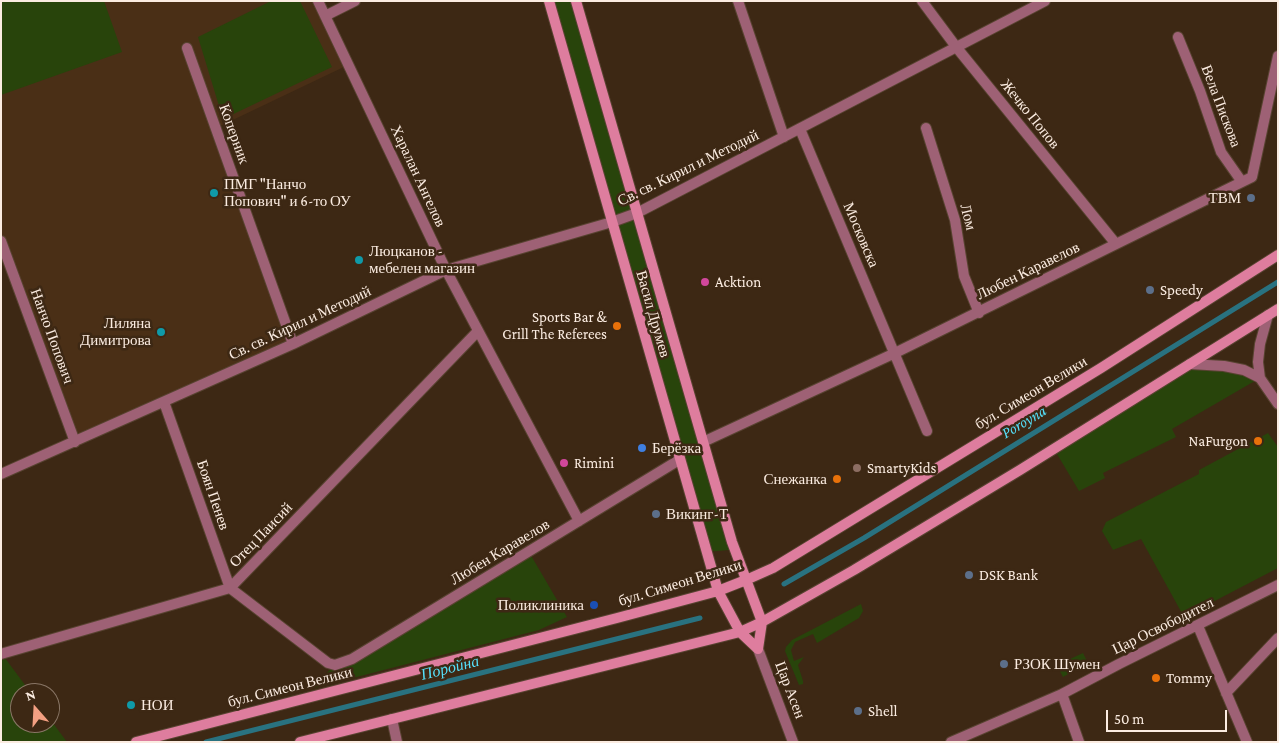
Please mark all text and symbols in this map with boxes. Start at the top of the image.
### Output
street label: Вела Пискова [1197,62,1245,150]
street label: Жечко Попов [996,76,1064,152]
street label: Коперник [215,102,253,166]
street label: Харалан Ангелов [387,122,449,230]
street label: Св. св. Кирил и Методий [614,126,762,210]
place label: ПМГ "Нанчо Попович" и 6-то ОУ [224,175,351,210]
marker: ПМГ "Нанчо Попович" и 6-то ОУ [208,187,220,199]
place label: ТВМ [1208,189,1241,207]
marker: ТВМ [1245,192,1257,204]
street label: Московска [839,200,883,270]
street label: Лом [956,202,980,232]
street label: Любен Каравелов [973,238,1083,304]
place label: Люцканов - мебелен магазин [369,242,475,277]
marker: Люцканов - мебелен магазин [353,254,365,266]
street label: Васил Друмев [632,268,674,360]
place label: Acktion [715,273,761,291]
marker: Acktion [699,276,711,288]
place label: Speedy [1160,281,1203,299]
street label: Св. св. Кирил и Методий [226,282,374,364]
marker: Speedy [1144,284,1156,296]
street label: Нанчо Попович [26,286,78,386]
place label: Sports Bar & Grill The Referees [502,308,607,343]
place label: Лиляна Димитрова [80,314,151,349]
marker: Sports Bar & Grill The Referees [611,320,623,332]
marker: Лиляна Димитрова [155,326,167,338]
street label: бул. Симеон Велики [972,352,1090,434]
water label: Poroyna [998,401,1050,443]
place label: NaFurgon [1188,432,1248,450]
marker: NaFurgon [1252,435,1264,447]
place label: Берёзка [652,439,701,457]
marker: Берёзка [636,442,648,454]
place label: Rimini [574,454,614,472]
marker: Rimini [558,457,570,469]
street label: Боян Пенев [193,458,233,532]
place label: SmartyKids [867,459,936,477]
marker: SmartyKids [851,462,863,474]
place label: Снежанка [764,470,827,488]
marker: Снежанка [831,473,843,485]
street label: Отец Паисий [226,499,296,571]
place label: Викинг-Т [666,505,728,523]
marker: Викинг-Т [650,508,662,520]
street label: Любен Каравелов [447,515,553,589]
street label: бул. Симеон Велики [616,556,744,610]
place label: DSK Bank [979,566,1038,584]
marker: DSK Bank [963,569,975,581]
street label: Цар Освободител [1109,594,1217,658]
place label: Поликлиника [498,596,584,614]
marker: Поликлиника [588,599,600,611]
water label: Поройна [419,651,481,685]
place label: РЗОК Шумен [1014,655,1100,673]
marker: РЗОК Шумен [998,658,1010,670]
street label: Цар Асен [771,659,809,721]
street label: бул. Симеон Велики [226,663,354,711]
place label: Tommy [1166,669,1212,687]
marker: Tommy [1150,672,1162,684]
north arrow [10,683,60,733]
text: N [23,686,38,704]
place label: НОИ [141,696,173,714]
marker: НОИ [125,699,137,711]
scale bar [1109,700,1230,732]
place label: Shell [868,702,898,720]
marker: Shell [852,705,864,717]
text: 50 m [1114,711,1144,727]

